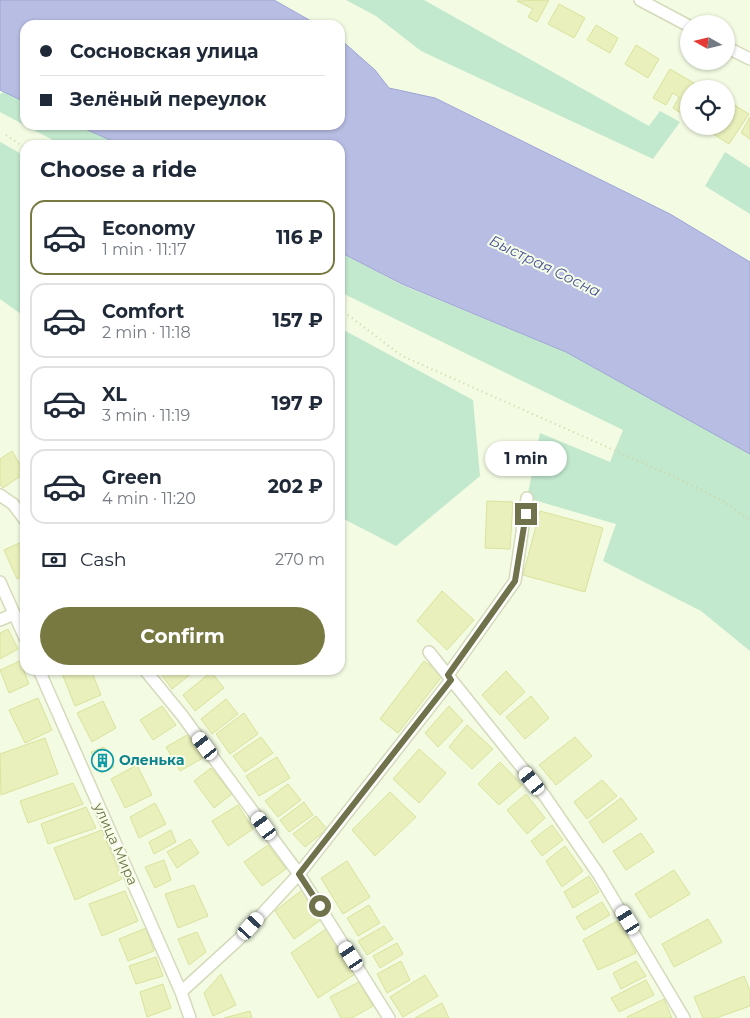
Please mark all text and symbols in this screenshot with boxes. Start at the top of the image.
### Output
north arrow [680,15,735,70]
map controls [680,15,735,135]
text: Сосновская улица [70,40,259,63]
button: locate [680,80,735,135]
text: Зелёный переулок [70,88,266,111]
text: Choose a ride [40,156,197,183]
icon: car [42,215,87,260]
text: Economy [102,217,195,240]
text: 116 ₽ [276,226,323,249]
water label: Быстрая Сосна [486,230,604,301]
text: 1 min · 11:17 [102,240,187,259]
icon: car [42,298,87,343]
text: Comfort [102,300,184,323]
text: 157 ₽ [273,309,323,332]
text: 2 min · 11:18 [102,323,191,342]
icon: car [42,381,87,426]
text: XL [102,383,127,406]
text: 197 ₽ [272,392,323,415]
text: 3 min · 11:19 [102,406,190,425]
callout: 1 min [485,442,567,476]
text: 1 min [504,449,548,468]
icon: car [42,464,87,509]
text: Green [102,466,162,489]
text: 202 ₽ [268,475,323,498]
text: 4 min · 11:20 [102,489,196,508]
route end [515,503,537,525]
icon: cash [40,546,68,574]
text: Cash [80,548,127,571]
text: 270 m [275,550,325,569]
button: Confirm [40,607,325,665]
car [189,730,220,762]
building icon: Оленька [91,748,115,772]
place label: Оленька [119,751,184,769]
car [516,765,547,797]
street label: улица Мира [89,799,142,888]
car [249,809,278,843]
route start [309,895,331,917]
car [613,903,642,937]
car [235,910,266,942]
car [336,939,365,973]

